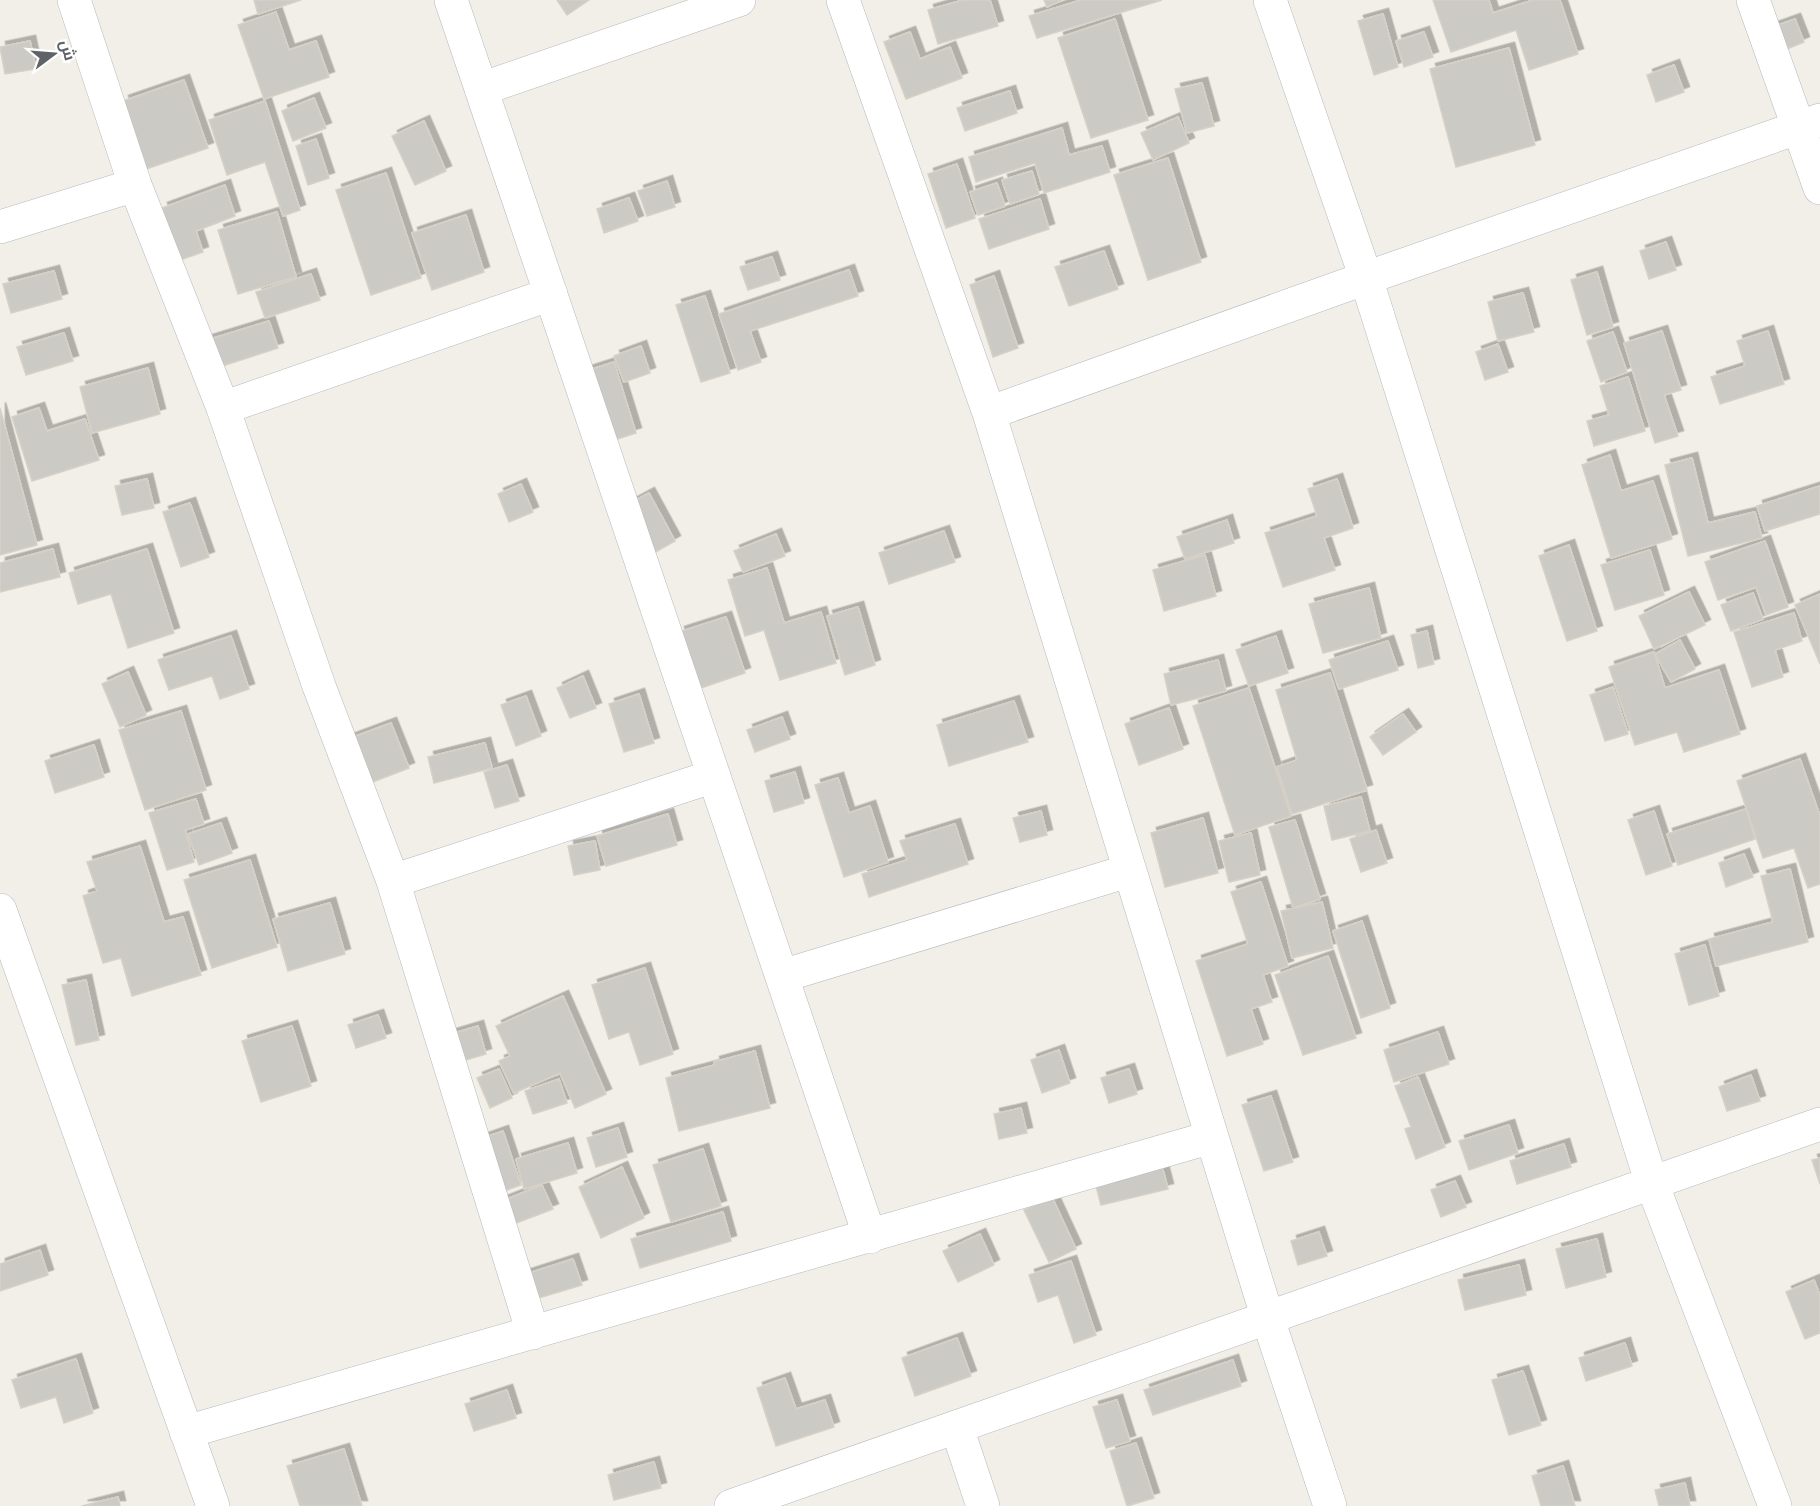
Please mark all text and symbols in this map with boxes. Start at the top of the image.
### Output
north arrow [24,24,84,84]
text: ش [56,38,80,62]

